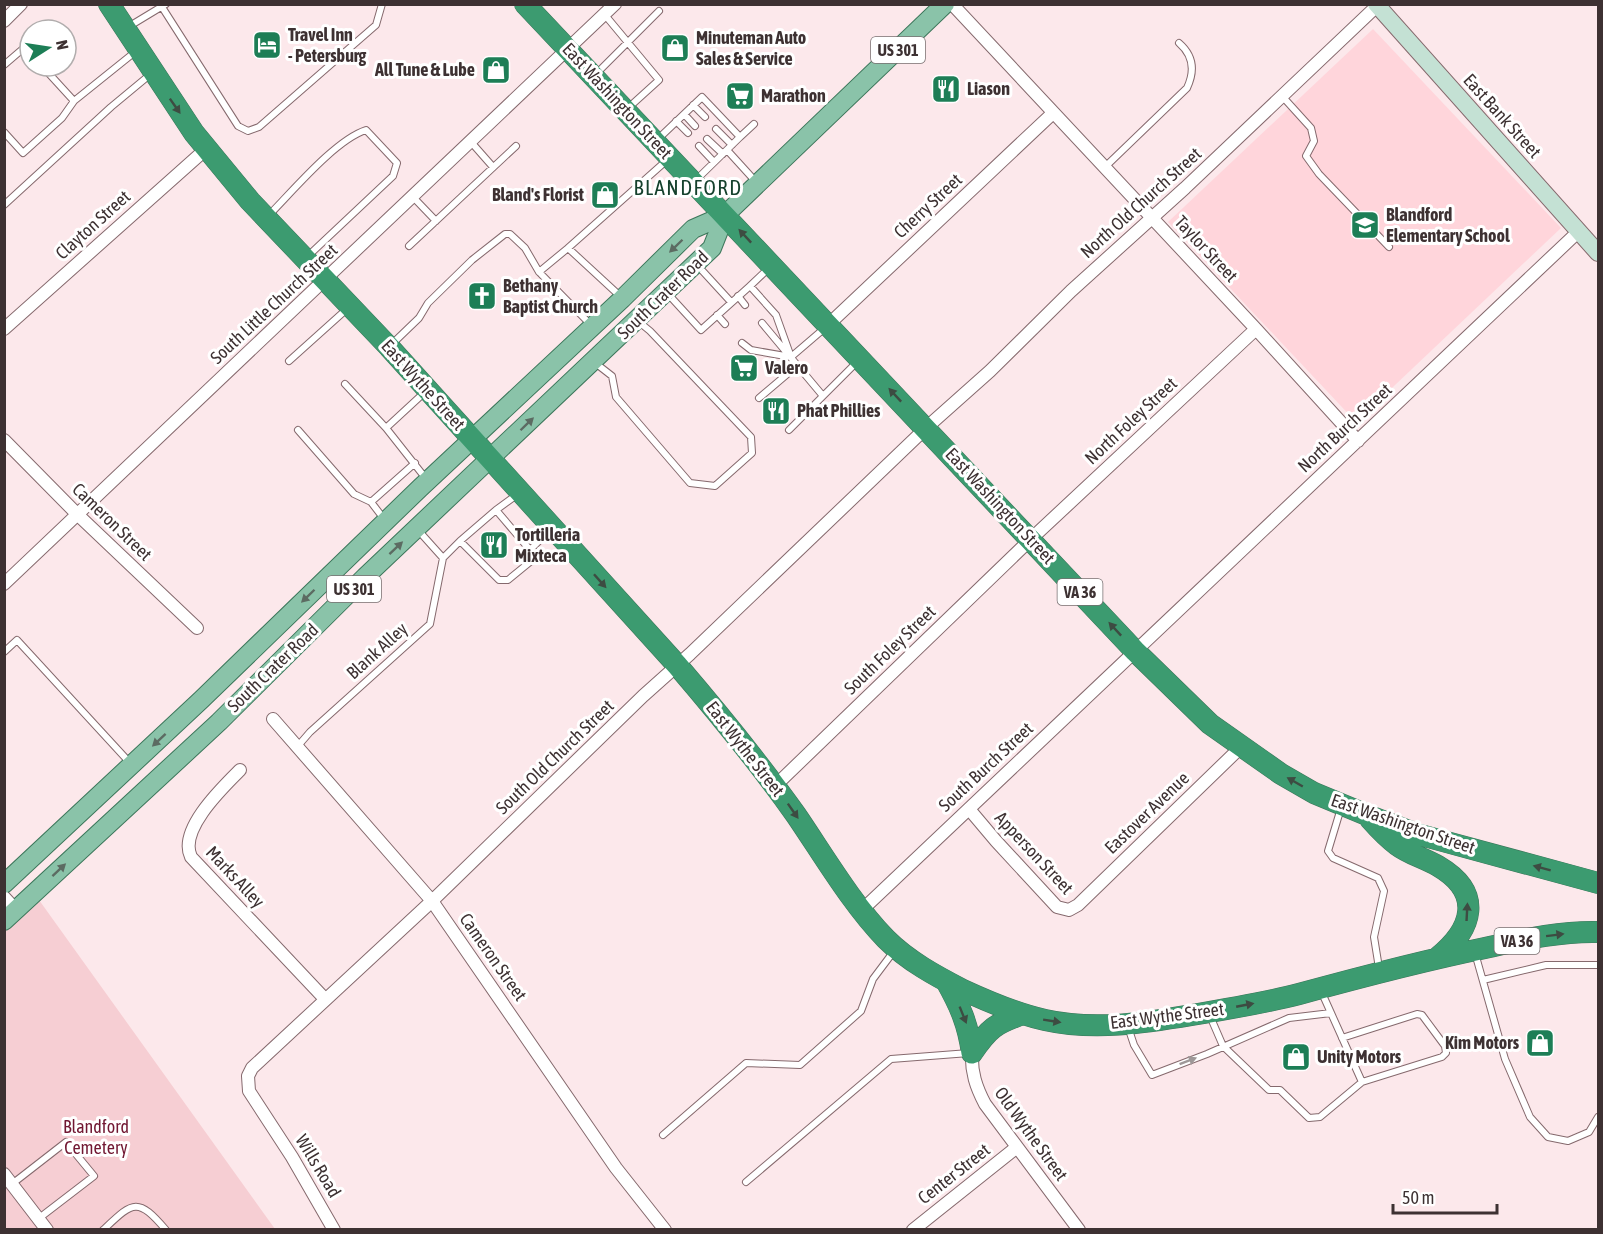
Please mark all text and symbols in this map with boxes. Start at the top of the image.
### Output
north arrow [18,18,78,78]
place label: Travel Inn - Petersburg [288,24,367,66]
place label: Minuteman Auto Sales & Service [696,27,806,69]
hotel icon: Travel Inn - Petersburg [251,29,283,61]
shop icon: Minuteman Auto Sales & Service [659,32,691,64]
road number: US 301 [871,37,925,63]
text: N [53,38,72,51]
street label: East Washington Street [558,38,676,163]
shop icon: All Tune & Lube [480,54,512,86]
place label: All Tune & Lube [374,59,475,80]
street label: East Bank Street [1459,69,1545,162]
restaurant icon: Liason [930,73,962,105]
place label: Liason [967,78,1010,99]
supermarket icon: Marathon [724,80,756,112]
place label: Marathon [761,85,826,106]
one-way arrow [169,98,181,114]
street label: North Old Church Street [1076,143,1205,262]
street label: Cherry Street [889,169,966,242]
district label: BLANDFORD [633,175,743,199]
shop icon: Bland's Florist [589,179,621,211]
place label: Bland's Florist [492,184,585,205]
street label: Clayton Street [51,186,134,263]
place label: Blandford Elementary School [1386,204,1510,246]
school or university icon: Blandford Elementary School [1349,209,1381,241]
street label: Taylor Street [1170,211,1242,286]
one-way arrow [738,229,752,244]
street label: South Little Church Street [206,239,342,368]
one-way arrow [669,239,684,253]
street label: South Crater Road [613,246,712,343]
place label: Bethany Baptist Church [503,275,598,317]
church icon: Bethany Baptist Church [466,280,498,312]
street label: East Wythe Street [377,335,470,434]
supermarket icon: Valero [728,352,760,384]
place label: Valero [764,357,808,378]
street label: North Foley Street [1080,373,1181,469]
street label: North Burch Street [1293,379,1396,476]
one-way arrow [889,389,903,403]
restaurant icon: Phat Phillies [760,395,792,427]
place label: Phat Phillies [797,400,881,421]
one-way arrow [520,417,535,431]
street label: East Washington Street [941,443,1059,568]
street label: Cameron Street [68,479,156,565]
place label: Tortilleria Mixteca [515,524,580,566]
restaurant icon: Tortilleria Mixteca [478,529,510,561]
one-way arrow [389,542,403,556]
one-way arrow [593,574,607,588]
road number: US 301 [327,576,381,602]
road number: VA 36 [1058,579,1102,605]
one-way arrow [302,589,316,603]
street label: South Foley Street [840,601,940,698]
street label: Blank Alley [342,618,411,683]
street label: South Crater Road [223,619,322,716]
one-way arrow [1108,622,1122,637]
street label: South Old Church Street [491,695,618,818]
street label: East Wythe Street [702,697,789,800]
street label: South Burch Street [934,718,1037,816]
one-way arrow [151,733,166,747]
street label: Eastover Avenue [1100,767,1193,858]
one-way arrow [1286,777,1303,787]
street label: East Washington Street [1328,789,1478,858]
one-way arrow [786,803,798,819]
street label: Apperson Street [991,807,1078,898]
street label: Marks Alley [202,842,269,912]
one-way arrow [1533,863,1551,872]
one-way arrow [51,864,66,877]
one-way arrow [1462,902,1472,921]
street label: Cameron Street [456,909,531,1005]
road number: VA 36 [1494,928,1540,954]
one-way arrow [1546,930,1565,939]
street label: East Wythe Street [1109,998,1225,1033]
one-way arrow [1236,1000,1255,1009]
one-way arrow [958,1007,968,1025]
one-way arrow [1043,1017,1062,1026]
shop icon: Kim Motors [1524,1027,1556,1059]
place label: Kim Motors [1445,1032,1520,1053]
shop icon: Unity Motors [1280,1041,1312,1073]
place label: Unity Motors [1317,1046,1402,1067]
one-way arrow [1179,1056,1197,1065]
street label: Old Wythe Street [990,1083,1072,1185]
park label: Blandford Cemetery [63,1116,129,1158]
street label: Wills Road [291,1130,345,1201]
street label: Center Street [914,1139,994,1208]
scale bar [1393,1177,1496,1215]
text: 50 m [1402,1187,1434,1208]

